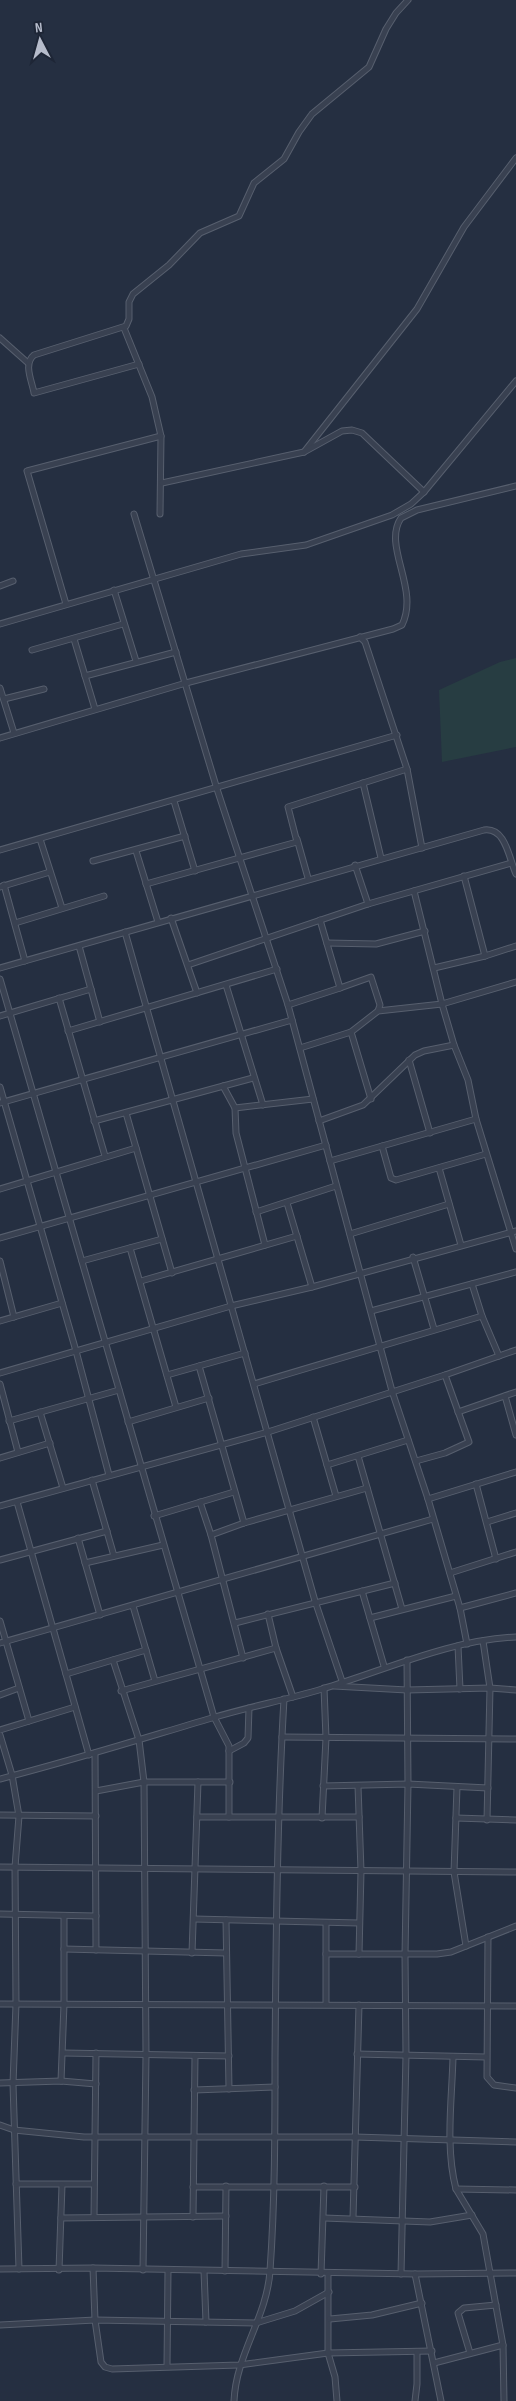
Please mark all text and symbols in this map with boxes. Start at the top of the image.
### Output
north arrow [15,15,65,65]
text: N [34,19,43,36]

